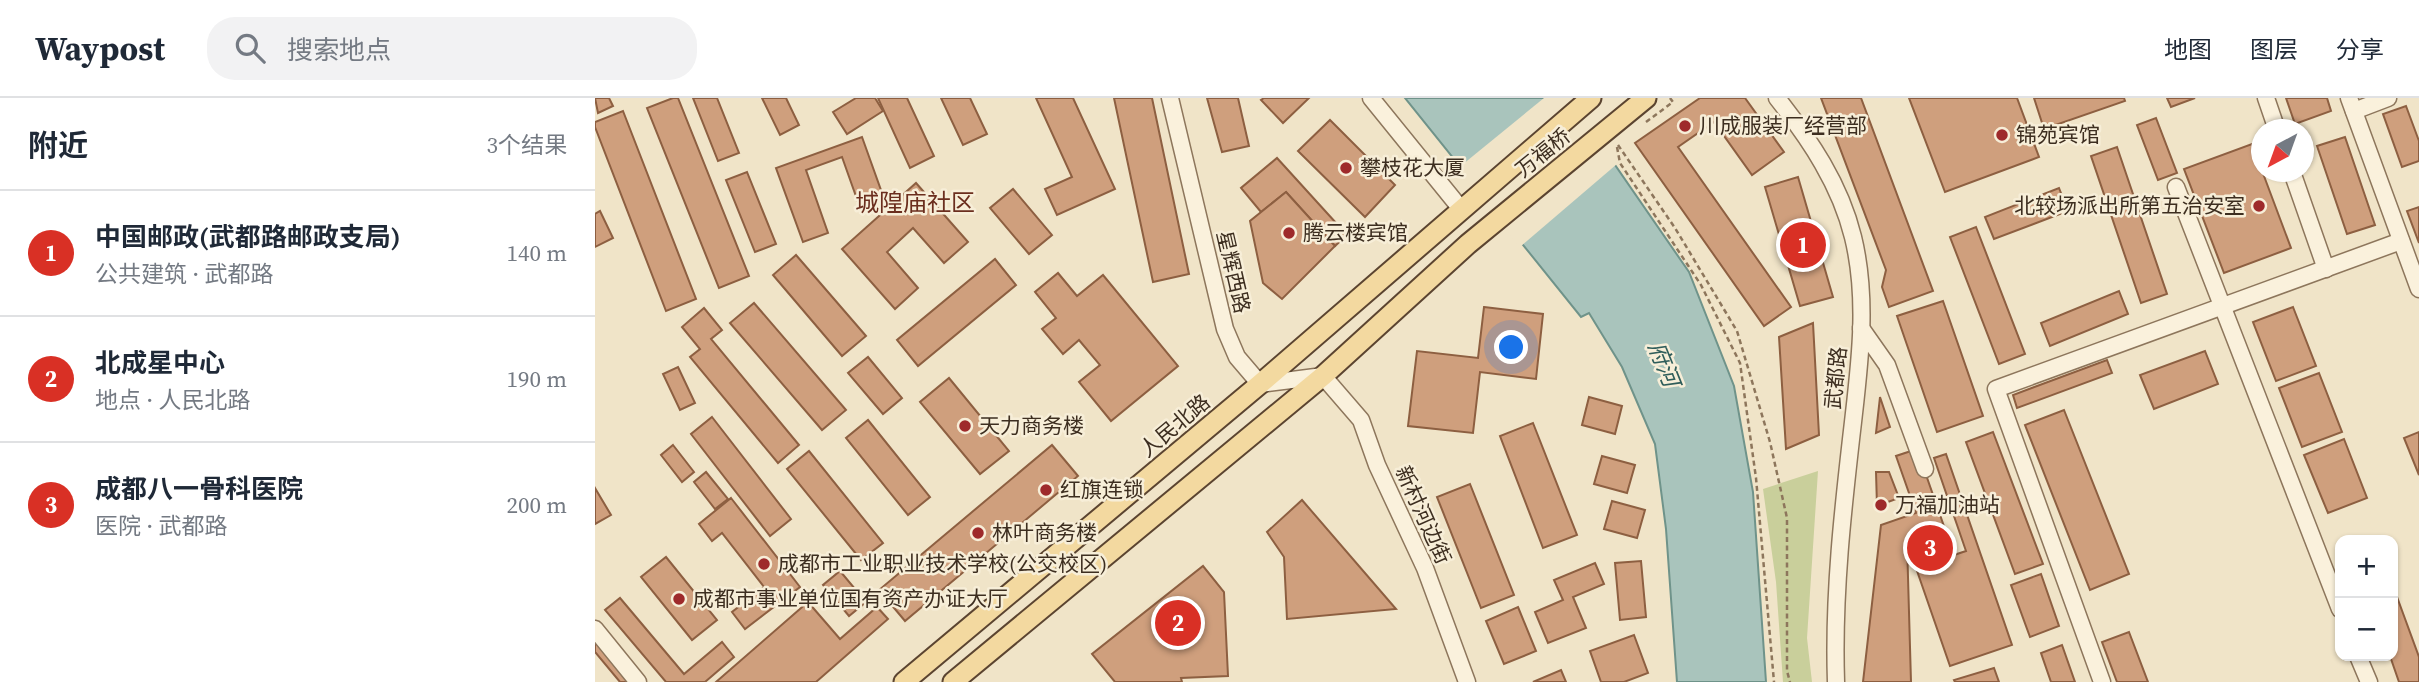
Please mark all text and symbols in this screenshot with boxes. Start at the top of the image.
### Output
search box [207,17,697,80]
text: Waypost [35,26,165,71]
icon: search [231,29,269,67]
text: 搜索地点 [287,32,391,68]
text: 地图 [2164,33,2212,66]
text: 图层 [2250,33,2298,66]
text: 分享 [2336,33,2384,66]
place label: 川成服装厂经营部 [1699,111,1867,140]
marker: 川成服装厂经营部 [1677,118,1693,134]
north arrow [2251,119,2314,182]
place label: 锦苑宾馆 [2016,120,2100,149]
street label: 万福桥 [1509,122,1576,184]
text: 附近 [28,125,88,166]
marker: 锦苑宾馆 [1994,127,2010,143]
text: 3个结果 [487,129,567,161]
place label: 攀枝花大厦 [1360,153,1465,182]
marker: 攀枝花大厦 [1338,160,1354,176]
district label: 城隍庙社区 [855,186,975,219]
place label: 北较场派出所第五治安室 [2014,191,2245,220]
marker: 北较场派出所第五治安室 [2251,198,2267,214]
place label: 腾云楼宾馆 [1303,218,1408,247]
text: 中国邮政(武都路邮政支局) [95,219,401,255]
pin: 1 [1780,219,1826,271]
marker: 腾云楼宾馆 [1281,225,1297,241]
street label: 星辉西路 [1210,228,1257,316]
text: 1 [45,237,57,269]
text: 140 m [506,237,567,269]
text: 公共建筑 · 武都路 [95,258,274,290]
your location [1494,330,1528,364]
water label: 府河 [1641,337,1689,395]
text: 北成星中心 [95,345,225,381]
street label: 武都路 [1818,345,1853,411]
text: 2 [45,363,57,395]
text: 190 m [506,363,567,395]
text: 地点 · 人民北路 [95,384,251,416]
street label: 人民北路 [1133,388,1216,464]
place label: 天力商务楼 [979,411,1084,440]
marker: 天力商务楼 [957,418,973,434]
street label: 新村河边街 [1389,461,1458,569]
text: 成都八一骨科医院 [95,471,303,507]
place label: 红旗连锁 [1060,475,1144,504]
marker: 红旗连锁 [1038,482,1054,498]
text: 3 [45,489,57,521]
text: 200 m [506,489,567,521]
place label: 万福加油站 [1895,490,2000,519]
marker: 万福加油站 [1873,497,1889,513]
text: 医院 · 武都路 [95,510,228,542]
place label: 林叶商务楼 [992,518,1097,547]
pin: 3 [1907,522,1953,574]
marker: 林叶商务楼 [970,525,986,541]
map controls [2335,535,2398,661]
button: + [2335,535,2398,598]
place label: 成都市工业职业技术学校(公交校区) [778,549,1107,578]
marker: 成都市工业职业技术学校(公交校区) [756,556,772,572]
place label: 成都市事业单位国有资产办证大厅 [693,584,1008,613]
marker: 成都市事业单位国有资产办证大厅 [671,591,687,607]
pin: 2 [1155,597,1201,649]
button: − [2335,598,2398,661]

